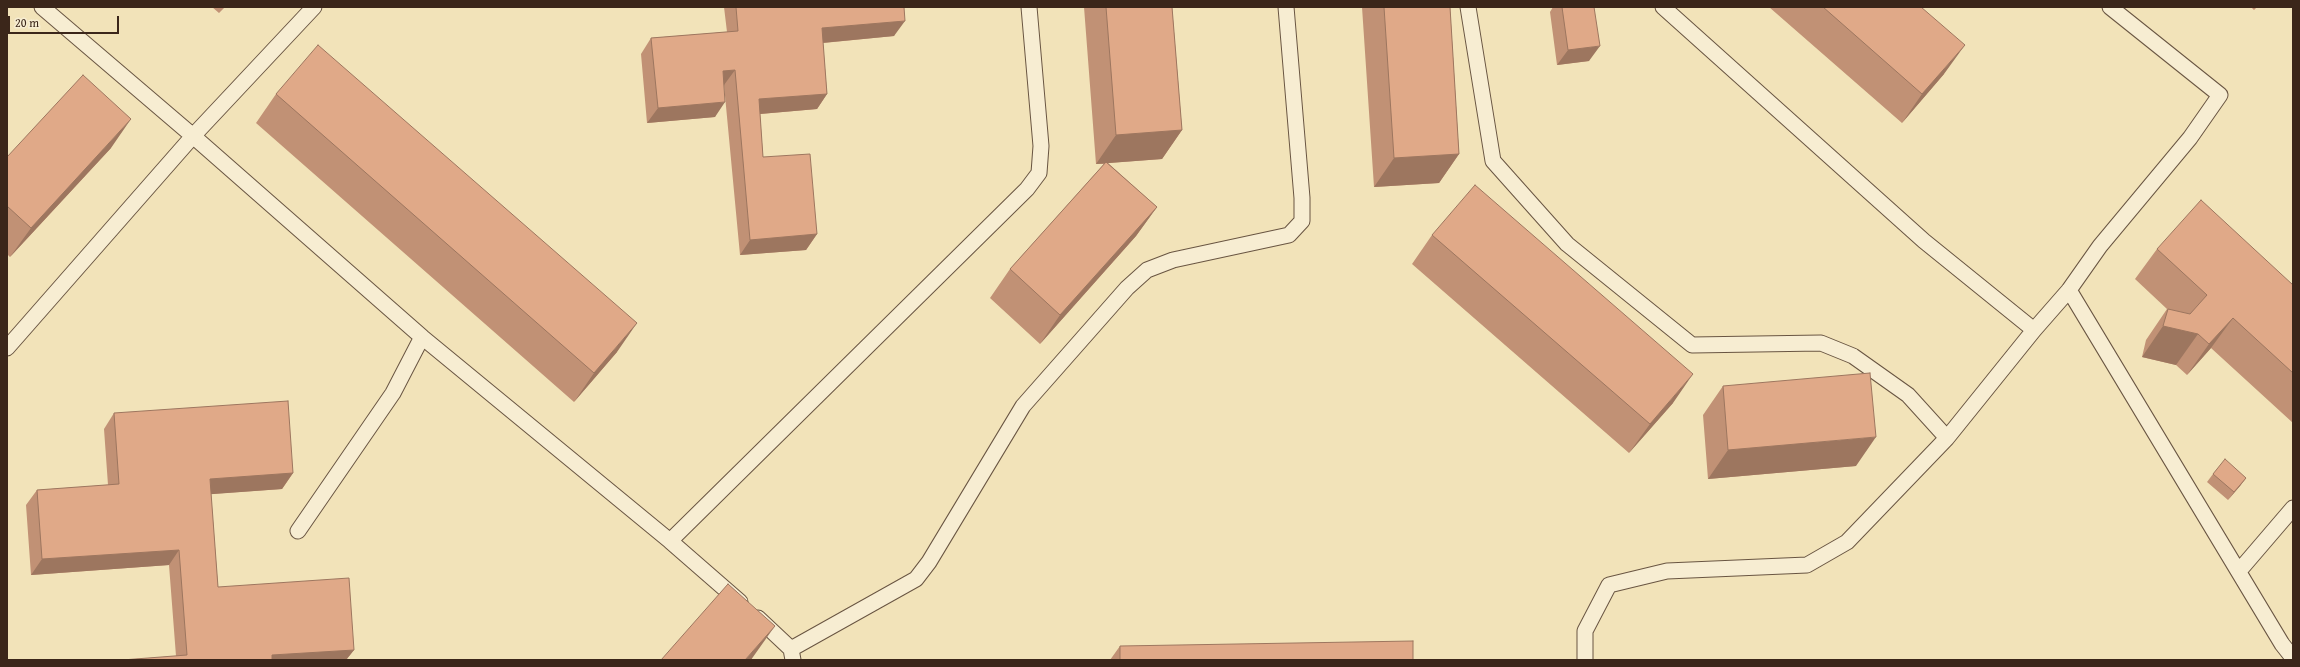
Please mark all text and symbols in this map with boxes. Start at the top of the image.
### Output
scale bar [10,8,121,34]
text: 20 m [15,14,39,31]

